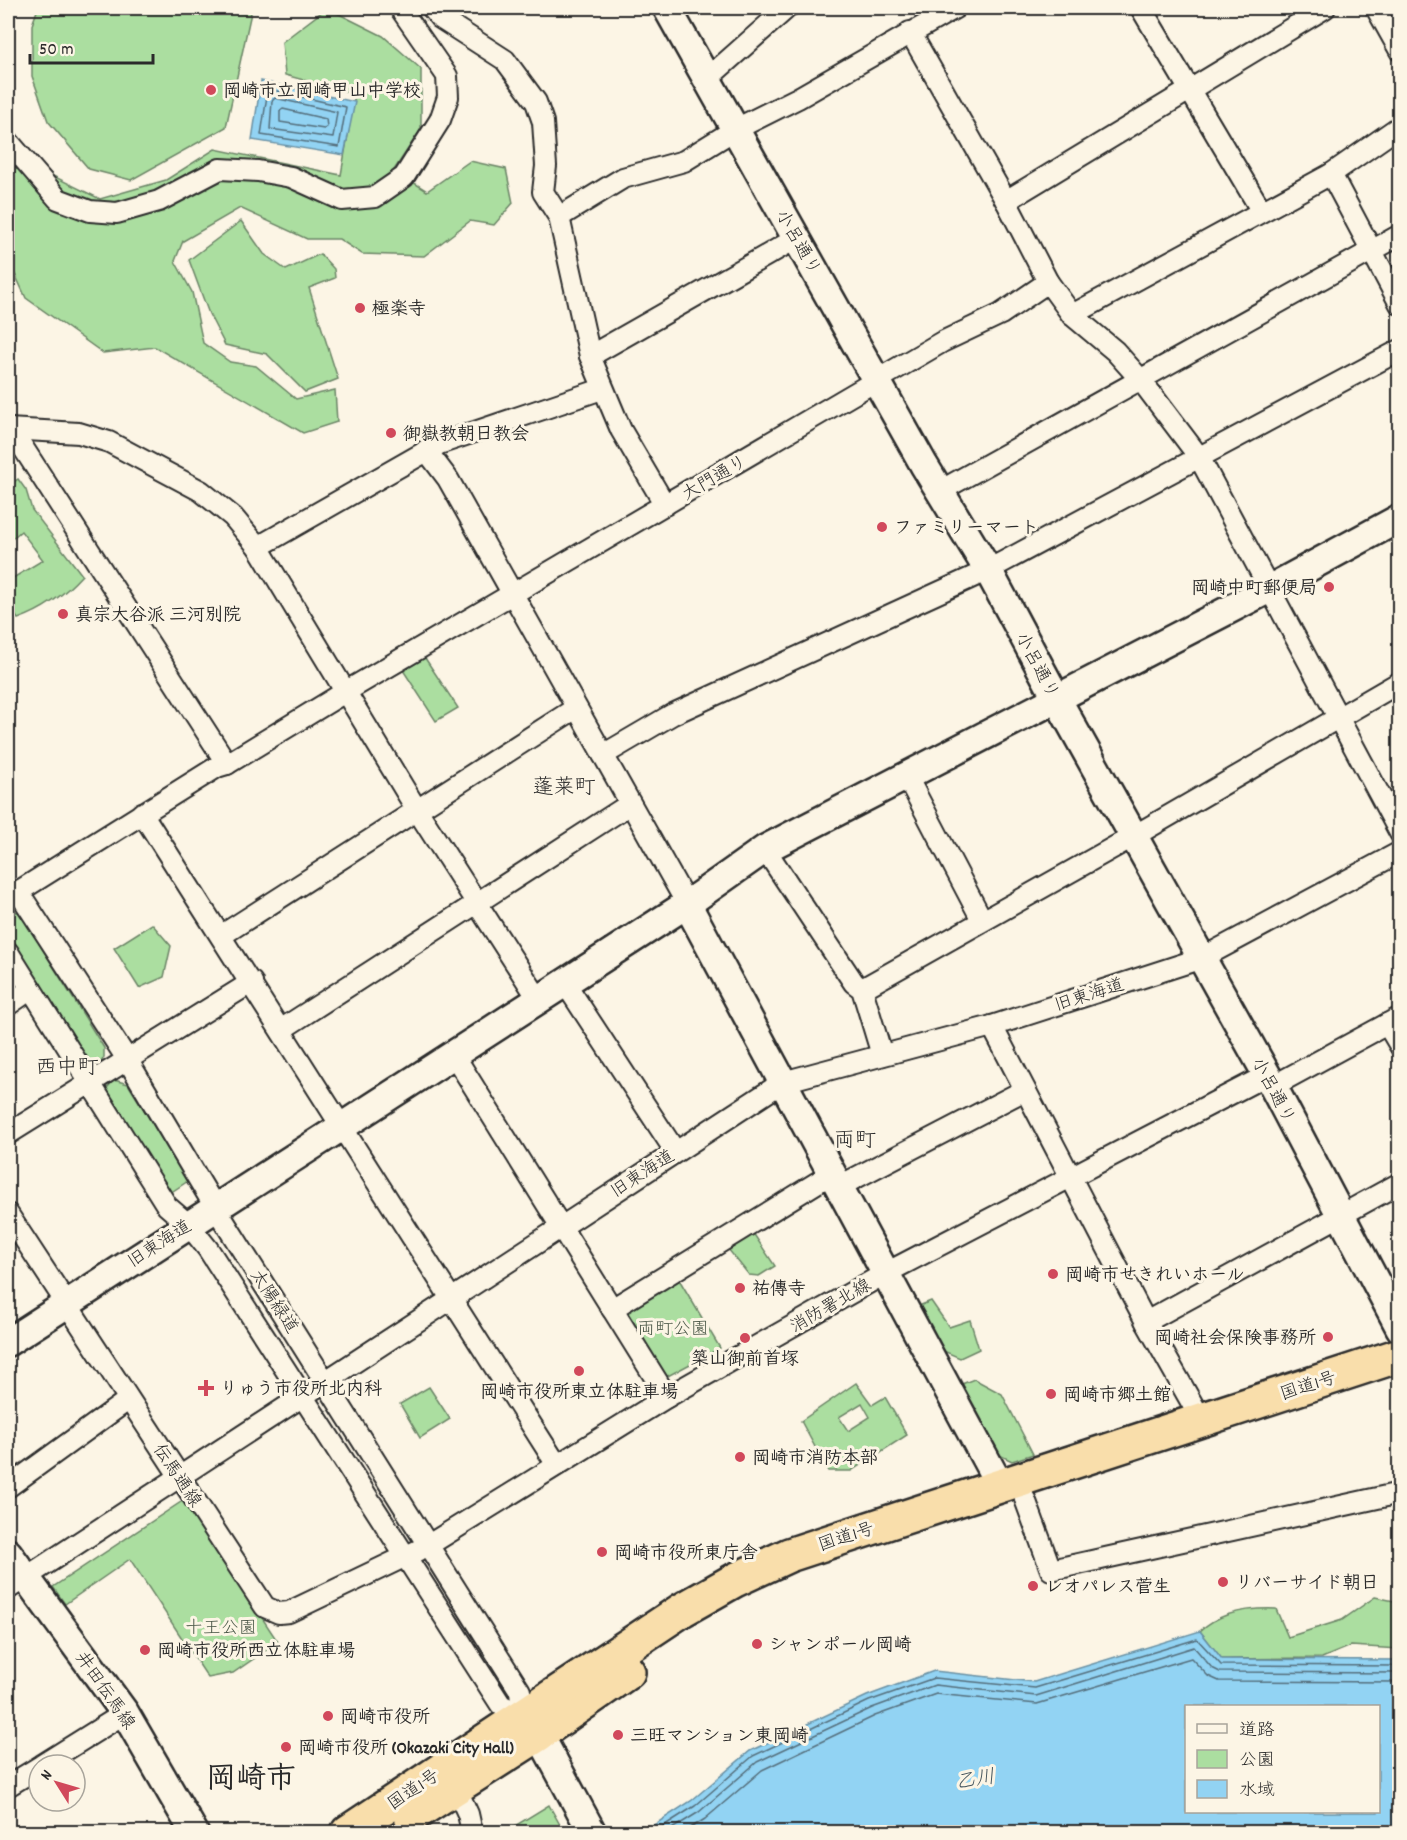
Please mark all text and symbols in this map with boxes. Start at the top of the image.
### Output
scale bar [30,27,153,65]
text: 50 m [39,38,74,63]
place label: 岡崎市立岡崎甲山中学校 [223,80,421,105]
marker: 岡崎市立岡崎甲山中学校 [204,83,218,97]
street label: 小呂通り [768,206,826,281]
place label: 極楽寺 [372,298,426,323]
marker: 極楽寺 [353,301,367,315]
place label: 御嶽教朝日教会 [403,423,529,448]
marker: 御嶽教朝日教会 [384,426,398,440]
street label: 大門通り [678,450,753,508]
place label: ファミリーマート [894,517,1039,542]
marker: ファミリーマート [875,520,889,534]
place label: 岡崎中町郵便局 [1191,577,1317,602]
marker: 岡崎中町郵便局 [1322,580,1336,594]
place label: 真宗大谷派 三河別院 [75,604,241,629]
marker: 真宗大谷派 三河別院 [56,607,70,621]
street label: 小呂通り [1008,629,1064,704]
district label: 蓬莱町 [533,774,596,804]
street label: 旧東海道 [1052,973,1128,1019]
district label: 西中町 [36,1054,99,1084]
street label: 小呂通り [1244,1054,1300,1129]
district label: 両町 [834,1127,876,1157]
street label: 旧東海道 [606,1145,680,1205]
street label: 旧東海道 [123,1215,197,1275]
place label: 岡崎市せきれいホール [1065,1264,1244,1289]
street label: 太陽緑道 [243,1265,303,1339]
marker: 岡崎市せきれいホール [1046,1267,1060,1281]
street label: 消防署北線 [786,1274,876,1340]
place label: 祐傳寺 [752,1278,806,1303]
marker: 祐傳寺 [733,1281,747,1295]
park label: 両町公園 [637,1318,709,1343]
place label: 岡崎社会保険事務所 [1154,1327,1316,1352]
marker: 岡崎社会保険事務所 [1321,1330,1335,1344]
marker: 築山御前首塚 [738,1331,752,1345]
place label: 築山御前首塚 [691,1348,799,1373]
marker: 岡崎市役所東立体駐車場 [572,1364,586,1378]
street label: 国道1号 [1277,1367,1340,1408]
place label: りゅう市役所北内科 [220,1378,382,1403]
marker: りゅう市役所北内科 [197,1379,215,1397]
place label: 岡崎市役所東立体駐車場 [480,1381,678,1406]
place label: 岡崎市郷土館 [1063,1384,1171,1409]
marker: 岡崎市郷土館 [1044,1387,1058,1401]
street label: 伝馬通線 [145,1440,206,1513]
place label: 岡崎市消防本部 [752,1447,878,1472]
marker: 岡崎市消防本部 [733,1450,747,1464]
street label: 国道1号 [815,1518,878,1559]
place label: 岡崎市役所東庁舎 [614,1542,758,1567]
marker: 岡崎市役所東庁舎 [595,1545,609,1559]
place label: リバーサイド朝日 [1235,1572,1379,1597]
marker: リバーサイド朝日 [1216,1575,1230,1589]
place label: レオパレス菅生 [1045,1576,1171,1601]
marker: レオパレス菅生 [1026,1579,1040,1593]
park label: 十王公園 [185,1617,257,1642]
place label: シャンポール岡崎 [769,1634,912,1659]
marker: シャンポール岡崎 [750,1637,764,1651]
place label: 岡崎市役所西立体駐車場 [157,1640,355,1665]
marker: 岡崎市役所西立体駐車場 [138,1643,152,1657]
street label: 井田伝馬線 [68,1647,140,1735]
legend [1185,1705,1380,1813]
place label: 岡崎市役所 [340,1706,430,1731]
marker: 岡崎市役所 [321,1709,335,1723]
text: 道路 [1239,1719,1275,1744]
place label: 三旺マンション東岡崎 [630,1725,809,1750]
marker: 三旺マンション東岡崎 [611,1728,625,1742]
place label: 岡崎市役所 (Okazaki City Hall) [298,1737,514,1762]
marker: 岡崎市役所 (Okazaki City Hall) [279,1740,293,1754]
text: 公園 [1239,1749,1275,1774]
north arrow [27,1753,87,1813]
district label: 岡崎市 [206,1760,296,1803]
water label: 乙川 [954,1764,997,1798]
text: N [35,1765,59,1786]
street label: 国道1号 [383,1765,445,1818]
text: 水域 [1239,1779,1275,1804]

